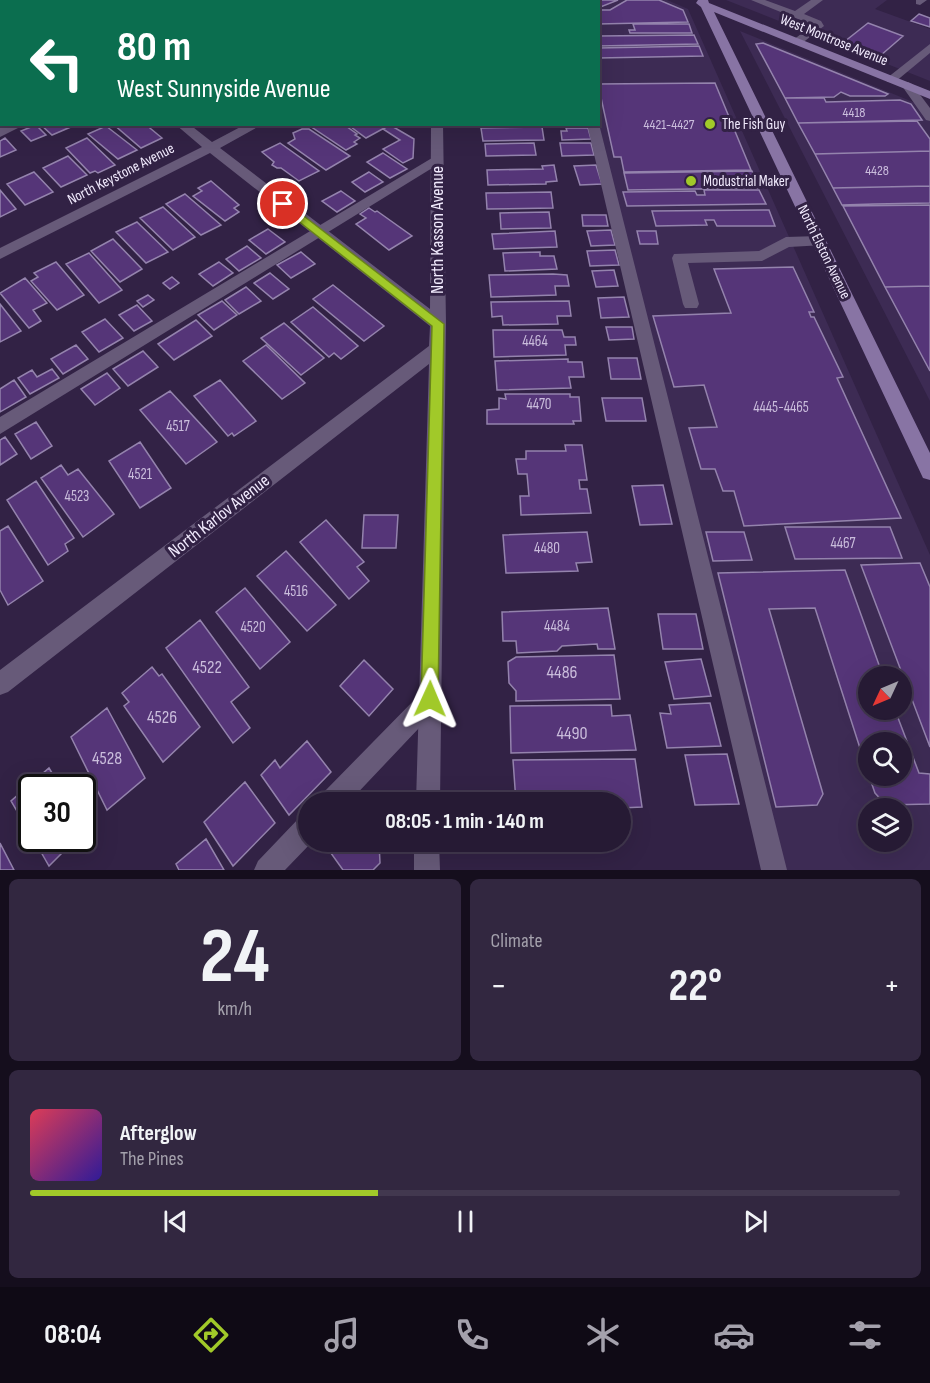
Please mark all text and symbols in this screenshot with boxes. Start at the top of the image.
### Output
street label: West Montrose Avenue [777,10,891,70]
text: 80 m [117,22,191,73]
icon: left [18,24,96,102]
text: West Sunnyside Avenue [117,73,331,105]
house number: 4418 [843,104,865,121]
place label: The Fish Guy [722,115,785,134]
house number: 4421-4427 [644,116,695,133]
marker: The Fish Guy [703,117,717,131]
street label: North Keystone Avenue [64,139,178,209]
house number: 4428 [865,162,889,179]
street label: North Kasson Avenue [427,166,448,294]
place label: Modustrial Maker [703,172,790,191]
marker: Modustrial Maker [684,174,698,188]
pin [257,178,308,229]
icon: arrive [266,187,299,220]
street label: North Elston Avenue [793,202,855,302]
house number: 4464 [522,332,548,351]
house number: 4470 [526,395,552,414]
house number: 4445-4465 [753,398,809,417]
house number: 4517 [166,417,190,436]
house number: 4521 [128,465,153,484]
street label: North Karlov Avenue [164,470,274,562]
house number: 4523 [65,487,89,506]
house number: 4467 [830,534,856,553]
house number: 4480 [534,539,560,558]
house number: 4516 [284,582,308,601]
house number: 4484 [544,617,570,636]
house number: 4520 [240,618,266,637]
house number: 4522 [192,657,222,678]
house number: 4486 [547,662,578,683]
north arrow [858,666,912,720]
map controls [858,666,912,852]
position arrow [398,667,462,731]
house number: 4526 [147,707,177,728]
house number: 4490 [556,723,588,744]
button: search [858,732,912,786]
house number: 4528 [92,748,122,769]
speed limit sign: 30 [18,774,96,852]
button: layers [858,798,912,852]
text: 08:05 · 1 min · 140 m [385,808,544,835]
text: 24 [200,911,270,1004]
text: Climate [491,929,543,953]
text: 22° [668,959,722,1014]
text: − [491,966,507,1006]
text: + [884,966,900,1006]
text: km/h [217,997,252,1021]
text: Afterglow [120,1120,197,1147]
text: The Pines [120,1147,184,1171]
icon: previous [159,1205,192,1238]
icon: pause [449,1205,482,1238]
icon: next [739,1205,772,1238]
icon: directions [190,1314,232,1356]
icon: music [321,1314,363,1356]
icon: phone [451,1314,493,1356]
icon: climate [582,1314,624,1356]
icon: car [713,1314,755,1356]
icon: filters [844,1314,886,1356]
text: 08:04 [44,1319,101,1351]

